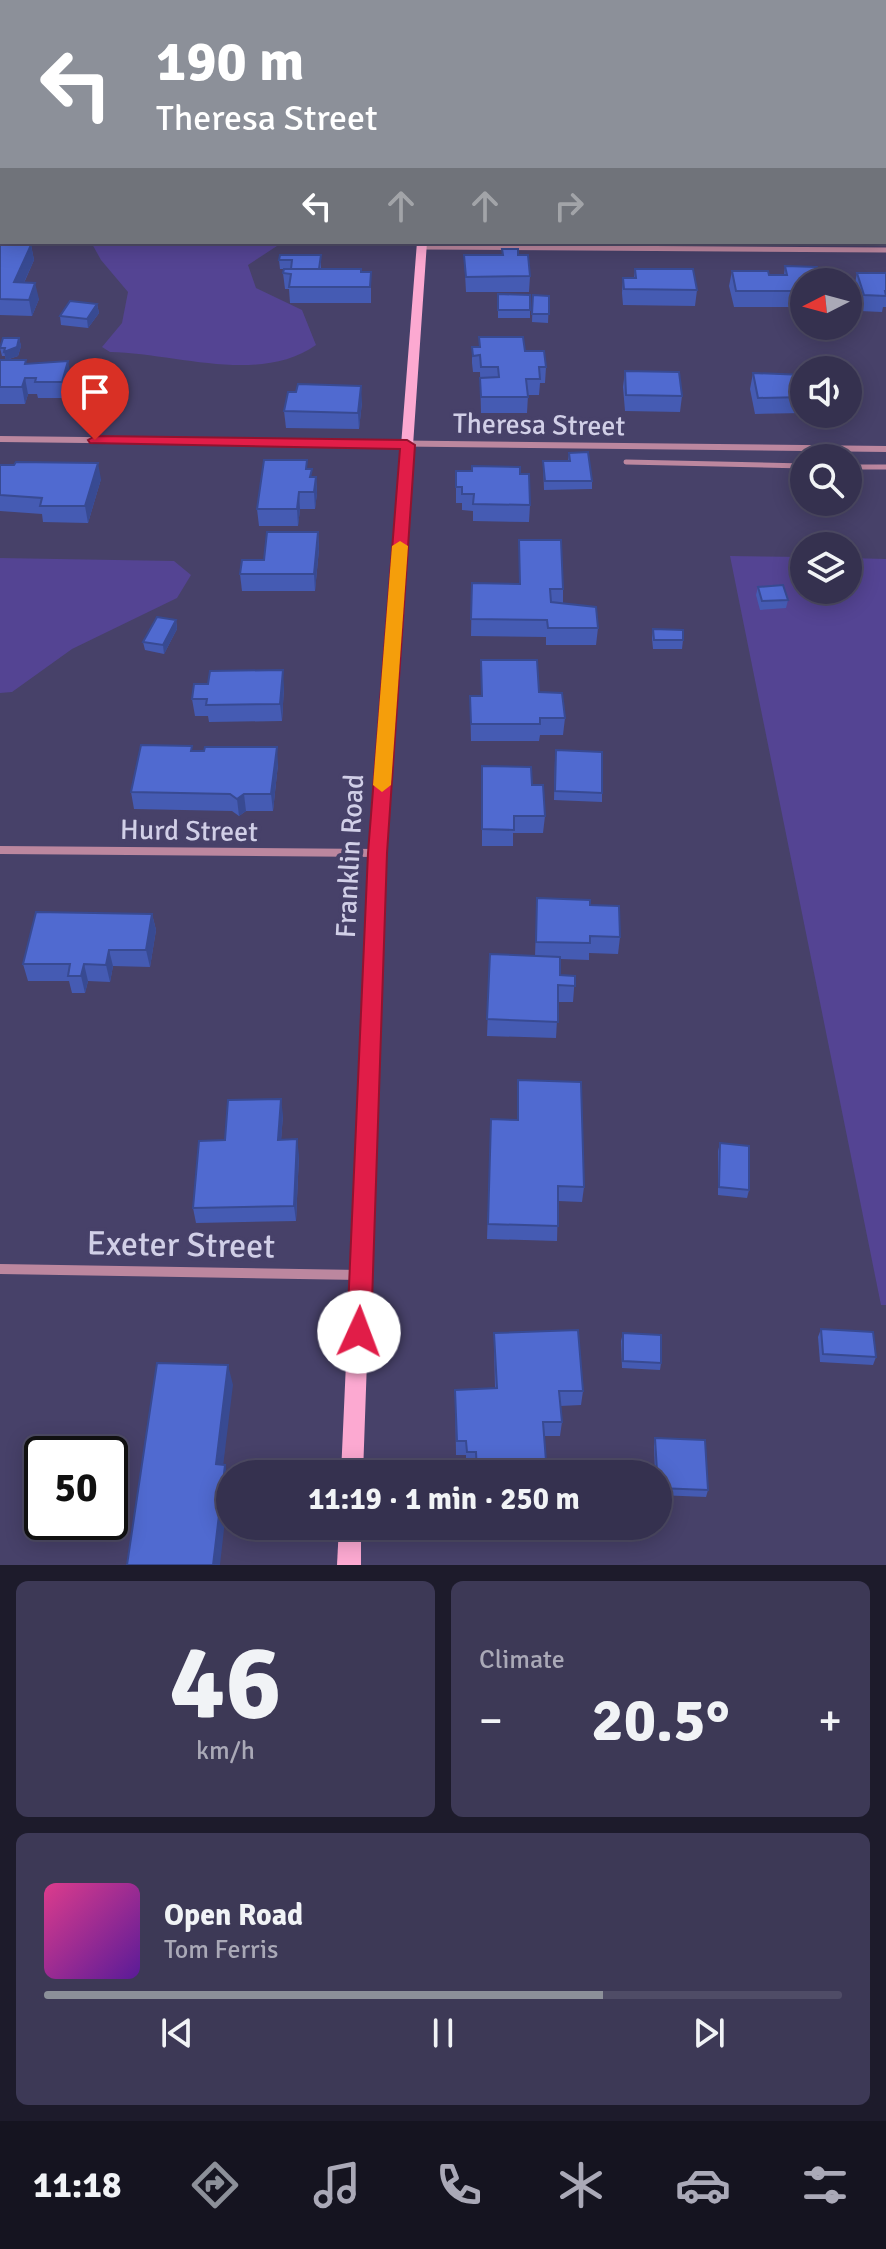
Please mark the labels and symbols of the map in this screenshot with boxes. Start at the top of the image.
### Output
north arrow [790,268,862,340]
pin [61,358,129,440]
street label: Theresa Street [453,406,626,444]
street label: Franklin Road [329,773,371,939]
street label: Hurd Street [120,813,259,849]
street label: Exeter Street [86,1222,276,1268]
position arrow [317,1290,401,1374]
speed limit sign: 50 [24,1436,128,1540]

